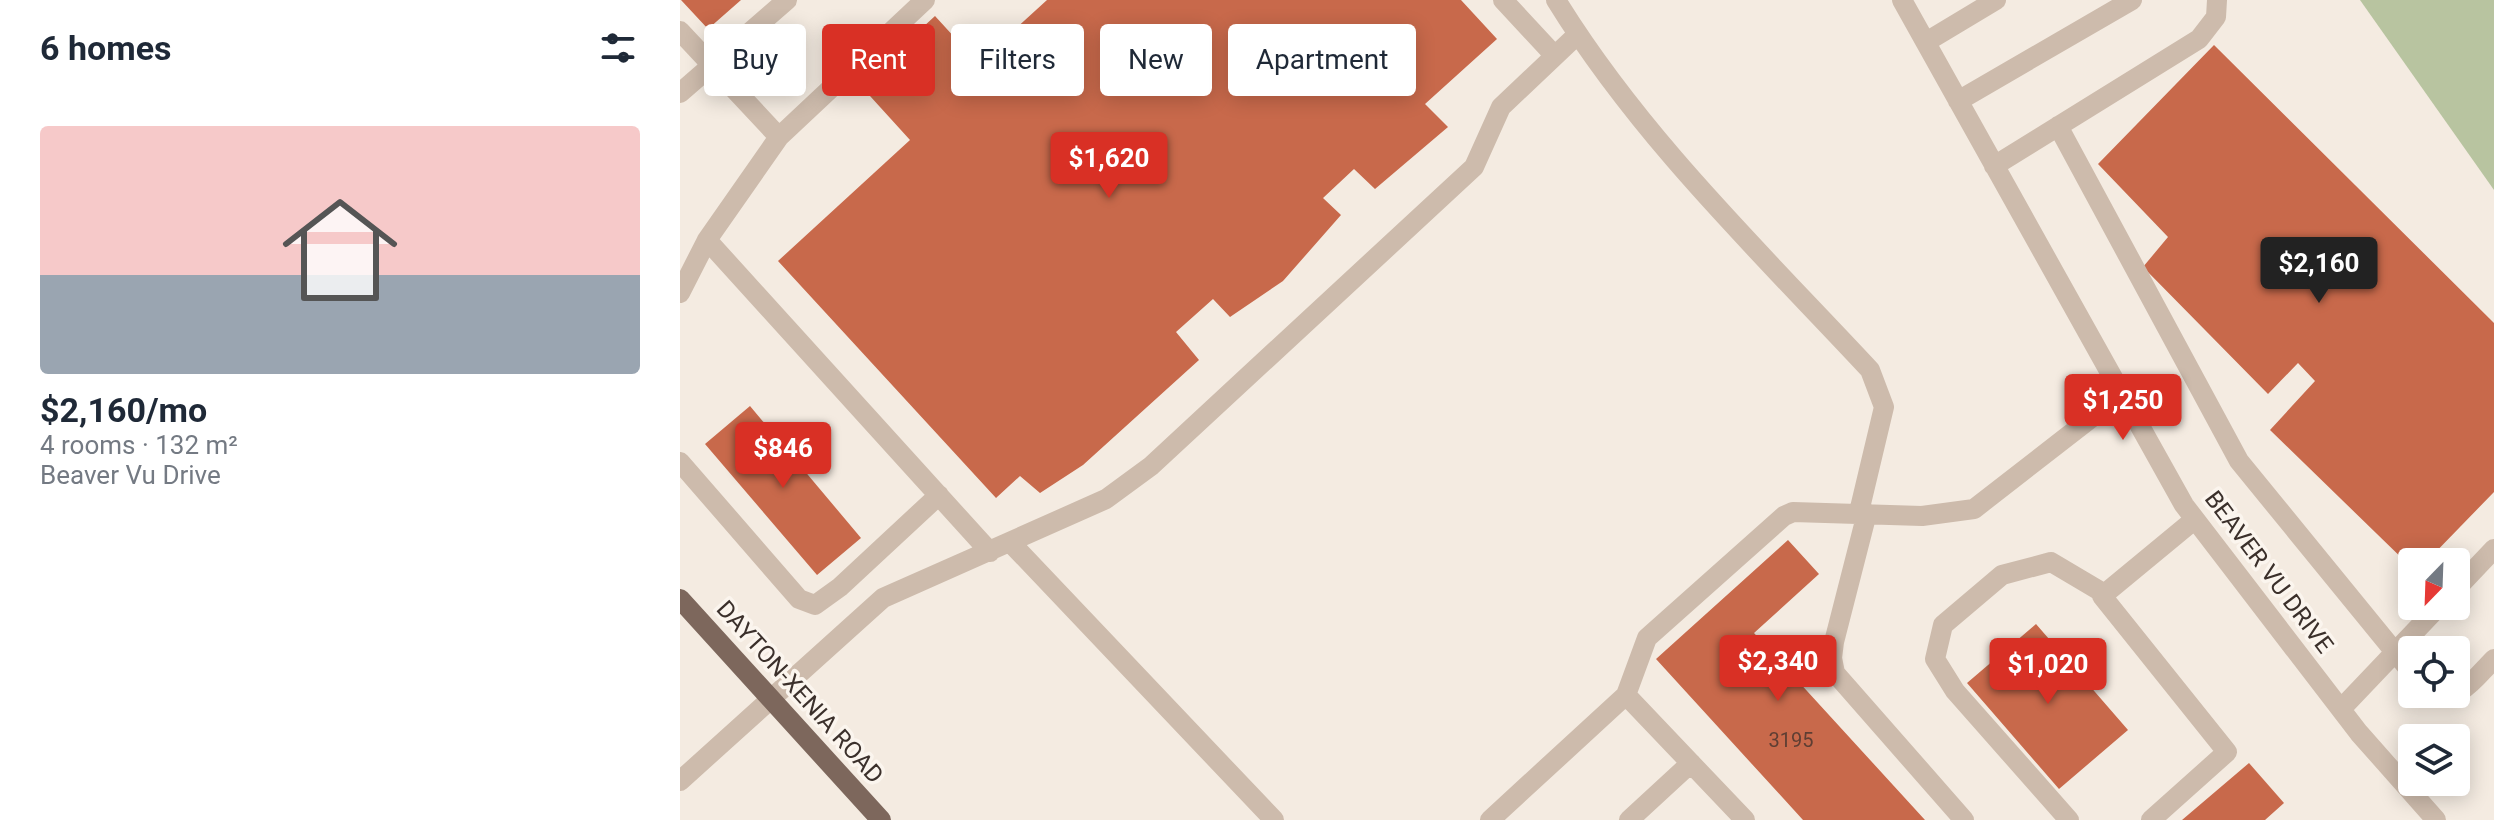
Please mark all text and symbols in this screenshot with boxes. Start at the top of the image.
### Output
chip: Buy [704,24,806,96]
chip: Rent [822,24,935,96]
chip: Filters [951,24,1084,96]
chip: New [1100,24,1212,96]
chip: Apartment [1228,24,1416,96]
icon: filters [596,26,640,70]
text: 6 homes [40,28,171,68]
pin: $1,620 [1044,132,1174,200]
text: $1,620 [1069,143,1149,173]
icon: home [268,178,412,322]
pin: $2,160 [2254,237,2384,305]
text: $2,160 [2279,248,2359,278]
pin: $1,250 [2058,374,2188,442]
text: $1,250 [2083,385,2163,415]
text: $2,160/mo [40,390,207,430]
pin: $846 [736,422,830,490]
text: 4 rooms · 132 m² [40,430,238,460]
text: $846 [753,433,813,463]
text: Beaver Vu Drive [40,460,221,490]
street label: BEAVER VU DRIVE [2199,485,2339,659]
north arrow [2398,548,2470,620]
map controls [2398,548,2470,796]
street label: DAYTON-XENIA ROAD [711,595,889,789]
pin: $2,340 [1713,635,1843,703]
button: locate [2398,636,2470,708]
pin: $1,020 [1983,638,2113,706]
text: $2,340 [1738,646,1818,676]
text: $1,020 [2008,649,2088,679]
button: layers [2398,724,2470,796]
house number: 3195 [1769,728,1813,752]

